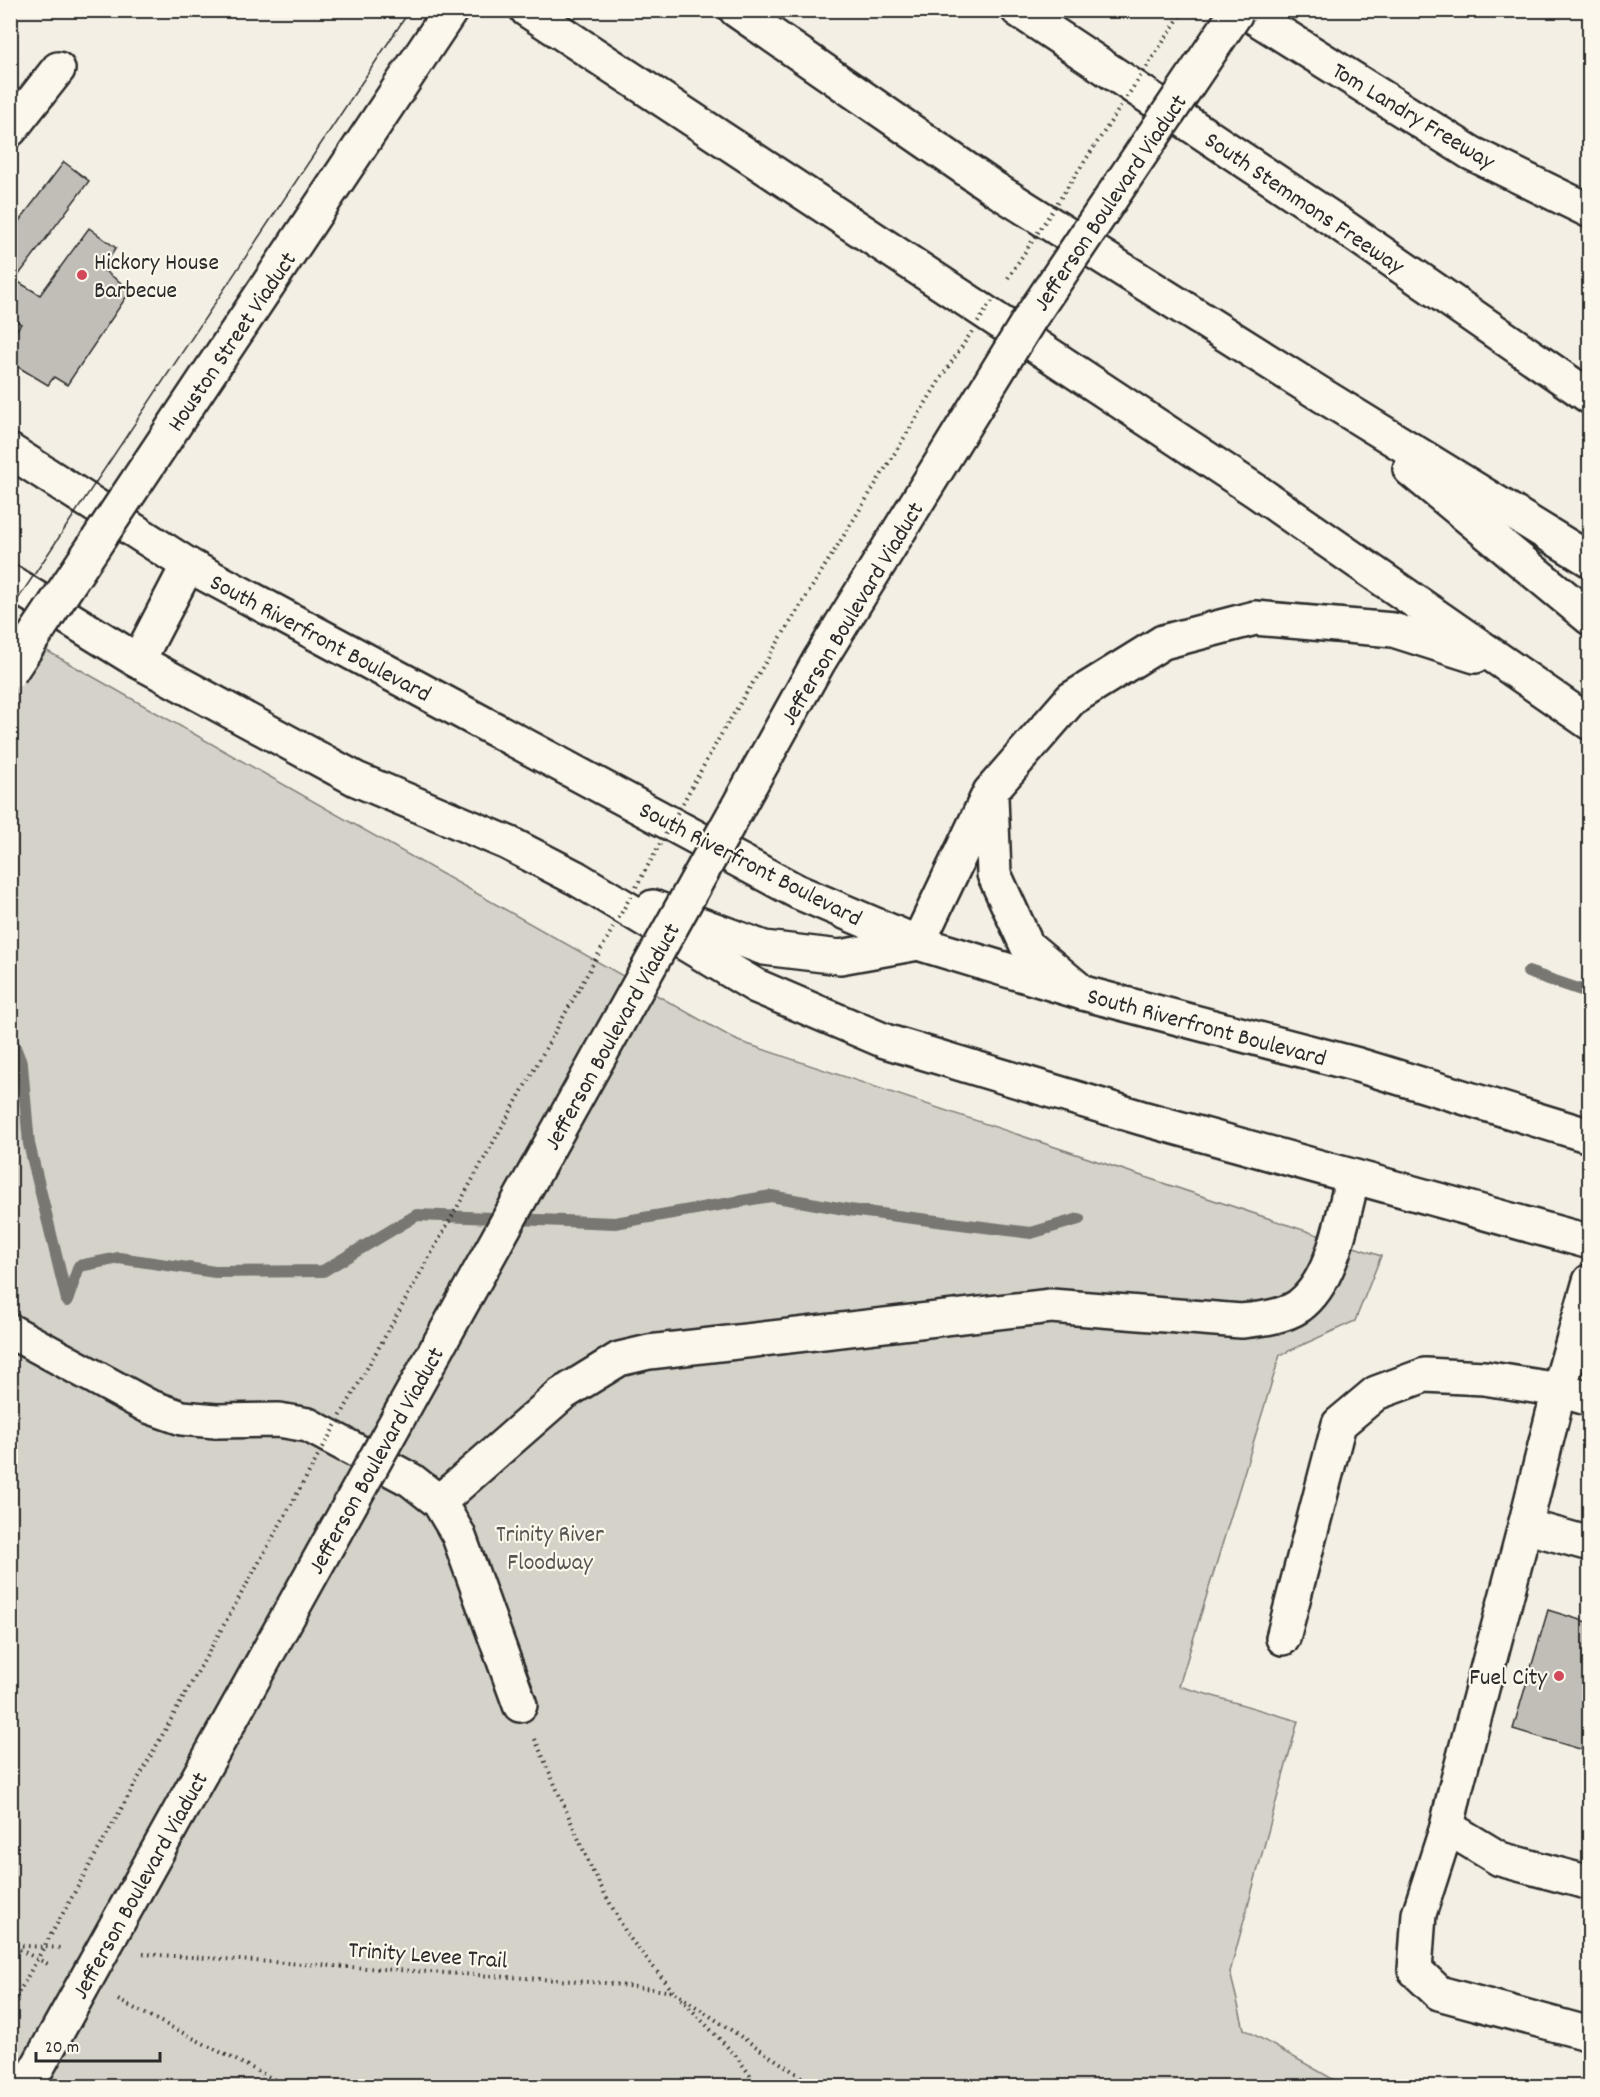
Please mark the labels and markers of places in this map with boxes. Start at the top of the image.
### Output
place label: Hickory House Barbecue [94,247,219,309]
marker: Hickory House Barbecue [75,268,89,282]
place label: Fuel City [1469,1662,1548,1696]
marker: Fuel City [1552,1669,1566,1683]

